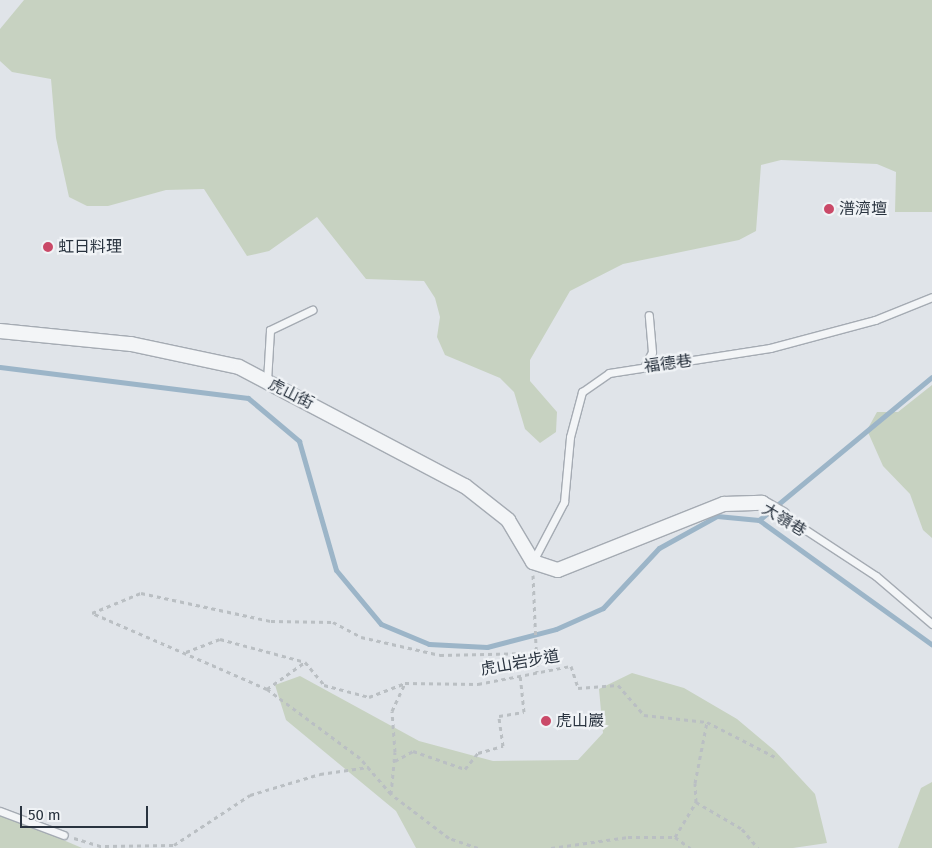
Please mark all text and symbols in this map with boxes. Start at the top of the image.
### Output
place label: 潽濟壇 [839,199,887,219]
marker: 潽濟壇 [823,203,835,215]
place label: 虹日料理 [58,237,122,257]
marker: 虹日料理 [42,241,54,253]
street label: 福德巷 [643,351,693,377]
street label: 虎山街 [265,375,317,413]
street label: 大嶺巷 [758,499,810,541]
street label: 虎山岩步道 [479,647,561,679]
place label: 虎山巖 [556,711,604,731]
marker: 虎山巖 [540,715,552,727]
scale bar [22,796,150,828]
text: 50 m [28,806,61,824]

